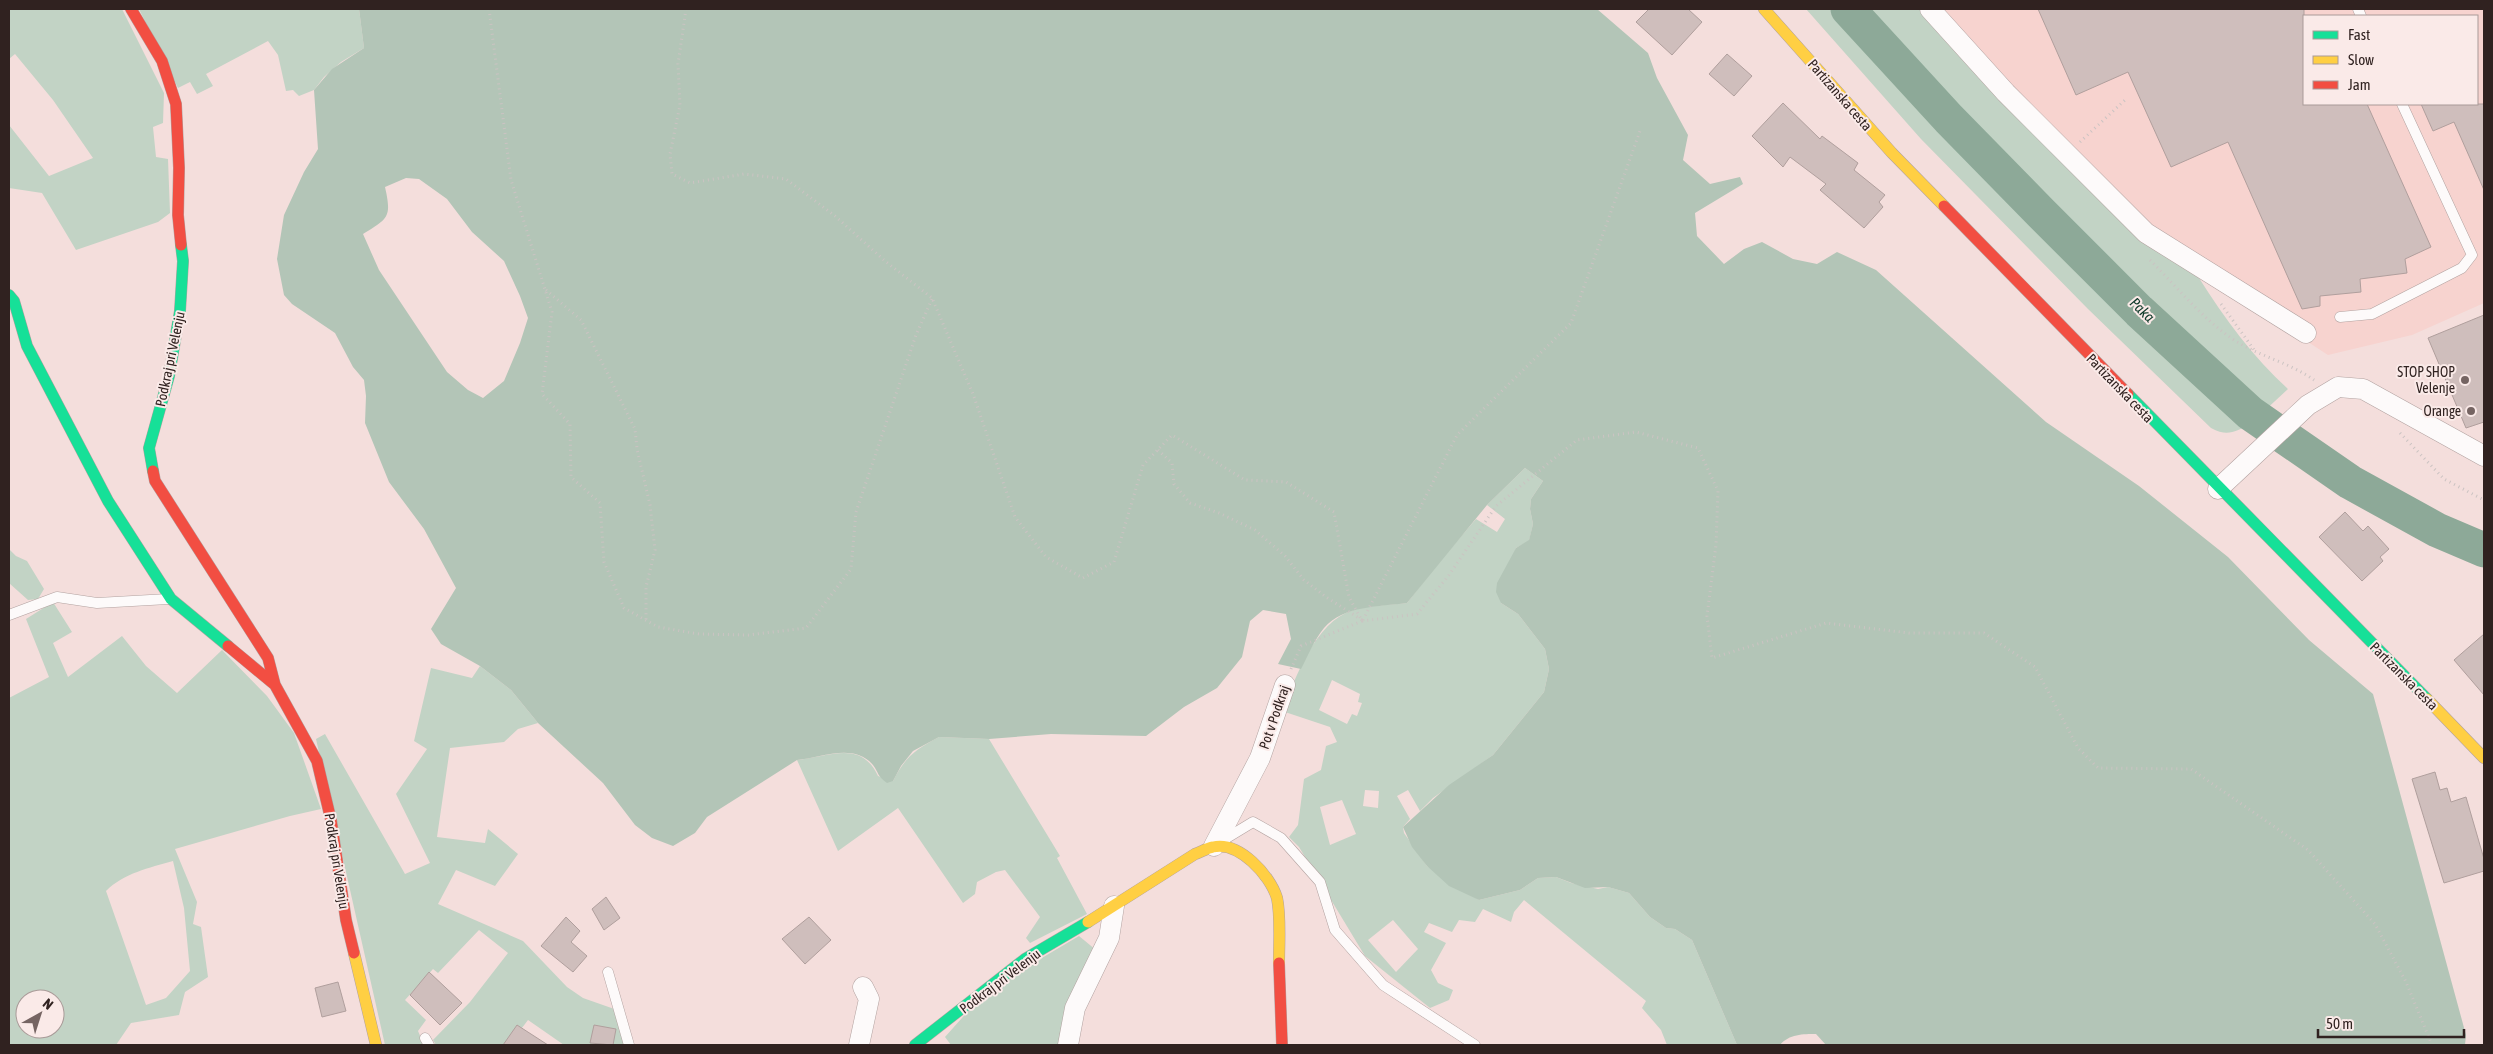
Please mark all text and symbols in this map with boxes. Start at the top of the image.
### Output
legend [2303,15,2478,105]
text: Fast [2348,26,2370,43]
text: Slow [2348,51,2374,68]
street label: Partizanska cesta [1805,56,1875,134]
text: Jam [2348,76,2371,93]
water label: Paka [2127,294,2158,325]
street label: Podkraj pri Velenju [152,310,188,408]
street label: Partizanska cesta [2083,350,2157,426]
place label: STOP SHOP Velenje [2397,364,2455,396]
marker: STOP SHOP Velenje [2459,374,2471,386]
place label: Orange [2424,403,2461,419]
marker: Orange [2465,405,2477,417]
street label: Partizanska cesta [2367,639,2441,713]
street label: Pot v Podkraj [1256,683,1292,751]
street label: Podkraj pri Velenju [322,812,352,910]
street label: Podkraj pri Velenju [956,945,1044,1017]
north arrow [15,989,65,1039]
text: N [40,995,56,1013]
scale bar [2318,1006,2464,1038]
text: 50 m [2326,1015,2353,1032]

